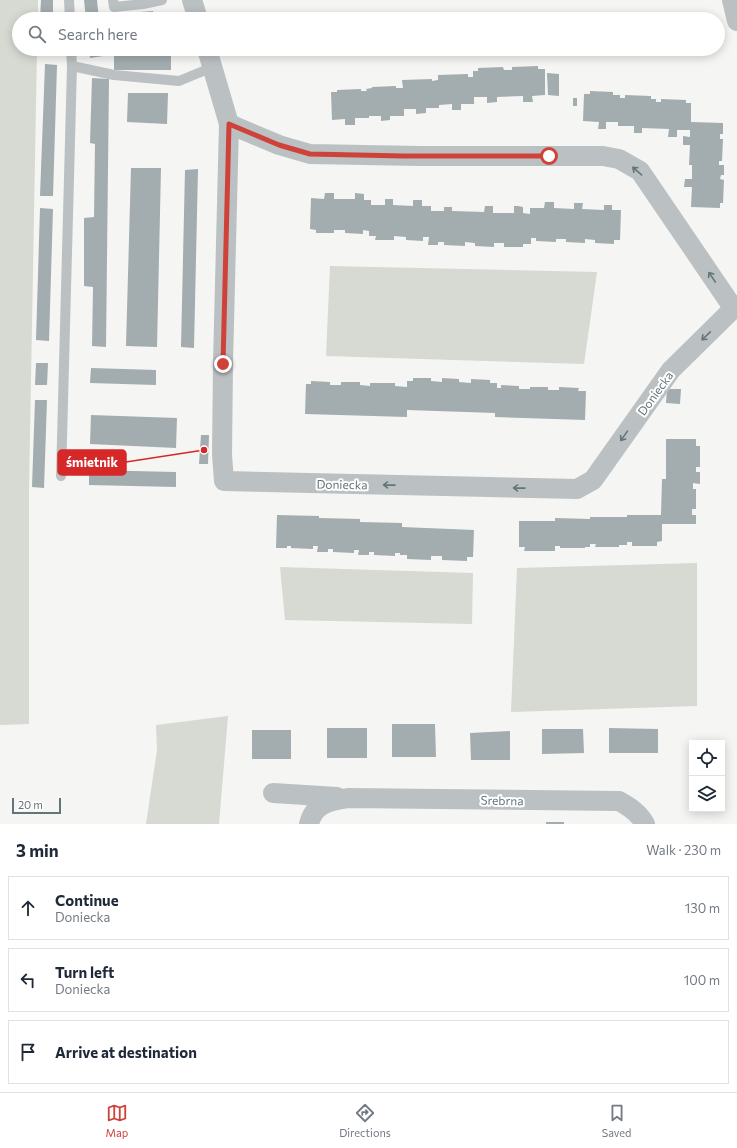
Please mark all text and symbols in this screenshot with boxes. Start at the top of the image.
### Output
search box [12,12,725,56]
icon: search [26,23,48,45]
text: Search here [58,25,137,43]
route start [540,147,558,165]
one-way arrow [632,167,643,176]
one-way arrow [708,272,716,283]
one-way arrow [701,331,711,341]
route end [214,355,232,373]
street label: Doniecka [634,368,676,418]
one-way arrow [620,431,628,442]
callout: śmietnik [58,450,126,475]
text: śmietnik [66,454,118,470]
street label: Doniecka [316,477,368,491]
one-way arrow [383,481,396,489]
one-way arrow [513,484,526,492]
map controls [689,740,725,812]
button: locate [689,740,725,776]
button: layers [689,776,725,812]
street label: Srebrna [480,793,524,807]
scale bar [12,796,61,815]
text: 20 m [18,798,43,811]
text: 3 min [16,840,59,861]
text: Walk · 230 m [646,842,721,858]
text: Continue [55,891,119,909]
icon: ahead [17,897,39,919]
text: 130 m [685,900,720,916]
text: Doniecka [55,909,110,925]
text: Turn left [55,963,114,981]
icon: left [17,969,39,991]
text: 100 m [684,972,720,988]
text: Doniecka [55,981,110,997]
icon: arrive [17,1041,39,1063]
text: Arrive at destination [55,1043,197,1061]
tab: Map [106,1102,128,1139]
tab: Directions [339,1102,391,1139]
tab: Saved [602,1102,631,1139]

